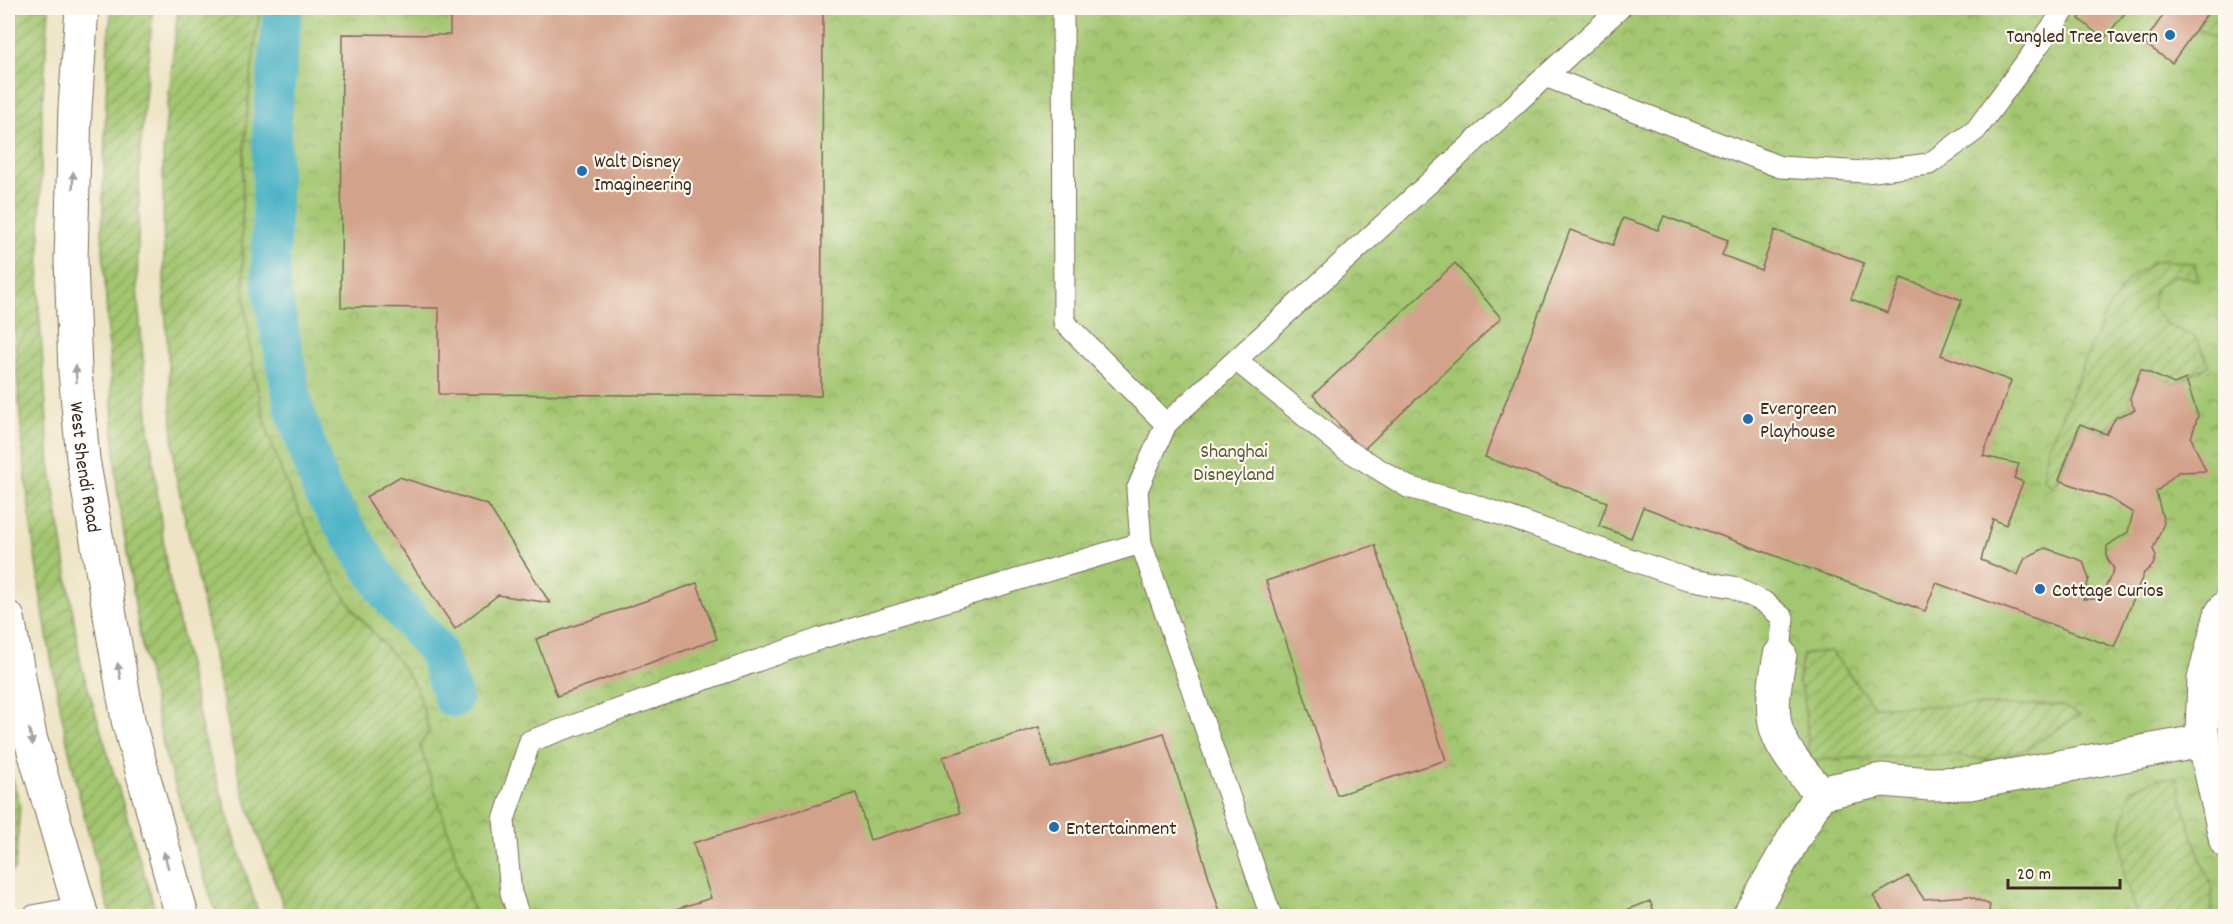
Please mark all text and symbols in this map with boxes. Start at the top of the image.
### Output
place label: Tangled Tree Tavern [2006,24,2158,52]
marker: Tangled Tree Tavern [2163,28,2177,42]
place label: Walt Disney Imagineering [594,149,692,200]
marker: Walt Disney Imagineering [575,164,589,178]
one-way arrow [69,170,78,189]
one-way arrow [71,365,80,384]
place label: Evergreen Playhouse [1760,396,1837,447]
street label: West Shendi Road [61,401,106,535]
marker: Evergreen Playhouse [1741,412,1755,426]
park label: Shanghai Disneyland [1193,439,1275,490]
place label: Cottage Curios [2052,578,2164,606]
marker: Cottage Curios [2033,582,2047,596]
one-way arrow [115,661,124,680]
one-way arrow [26,728,36,746]
place label: Entertainment [1066,816,1177,844]
marker: Entertainment [1047,820,1061,834]
one-way arrow [160,851,170,870]
scale bar [2008,852,2120,890]
text: 20 m [2017,863,2051,888]

